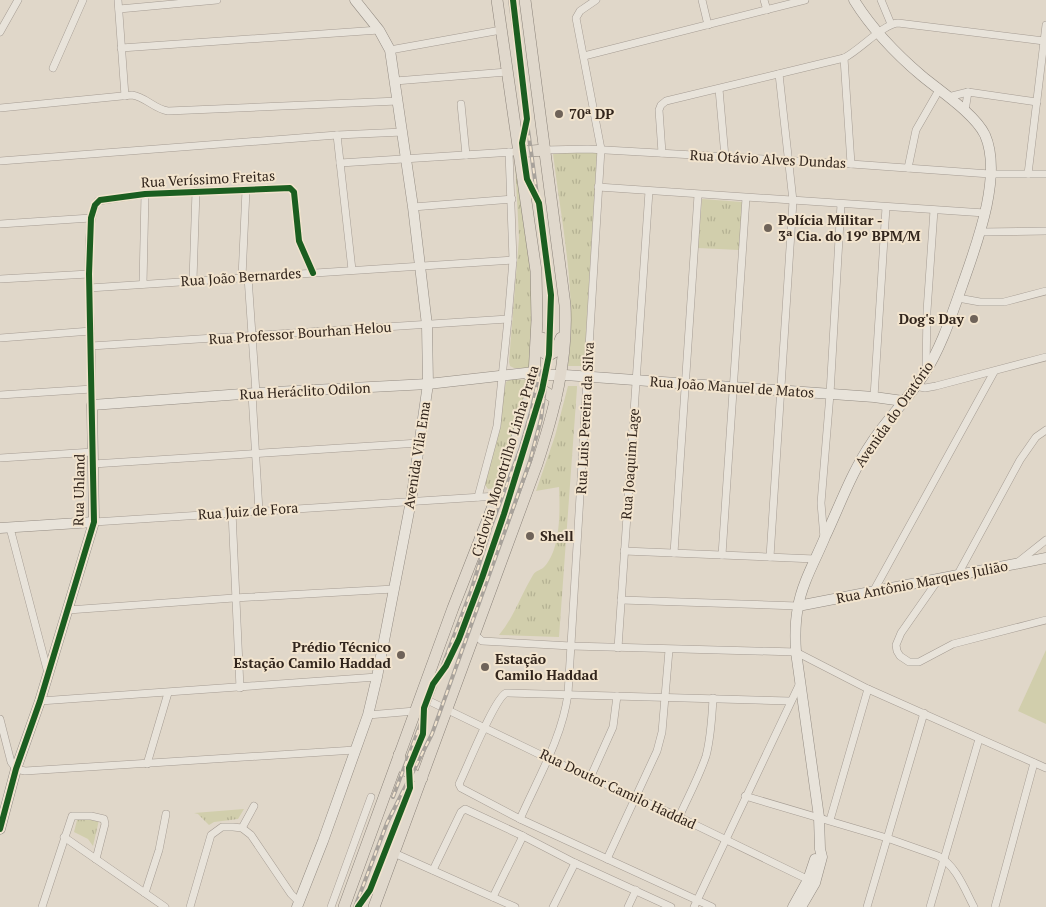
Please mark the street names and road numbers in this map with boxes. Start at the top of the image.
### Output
street label: Rua Otávio Alves Dundas [689,145,847,172]
street label: Rua Veríssimo Freitas [141,166,275,191]
street label: Rua João Bernardes [180,263,302,290]
street label: Rua Professor Bourhan Helou [208,317,392,348]
street label: Rua Luis Pereira da Silva [571,341,598,495]
street label: Avenida do Oratório [850,357,937,470]
street label: Ciclovia Monotrilho Linha Prata [466,363,543,559]
street label: Rua João Manuel de Matos [649,371,815,402]
street label: Rua Heráclito Odilon [239,378,372,403]
street label: Avenida Vila Ema [399,400,434,510]
street label: Rua Joaquim Lage [616,408,643,520]
street label: Rua Uhland [68,453,89,526]
street label: Rua Juiz de Fora [197,498,299,523]
street label: Rua Antônio Marques Julião [834,555,1010,607]
street label: Rua Doutor Camilo Haddad [537,744,700,833]

